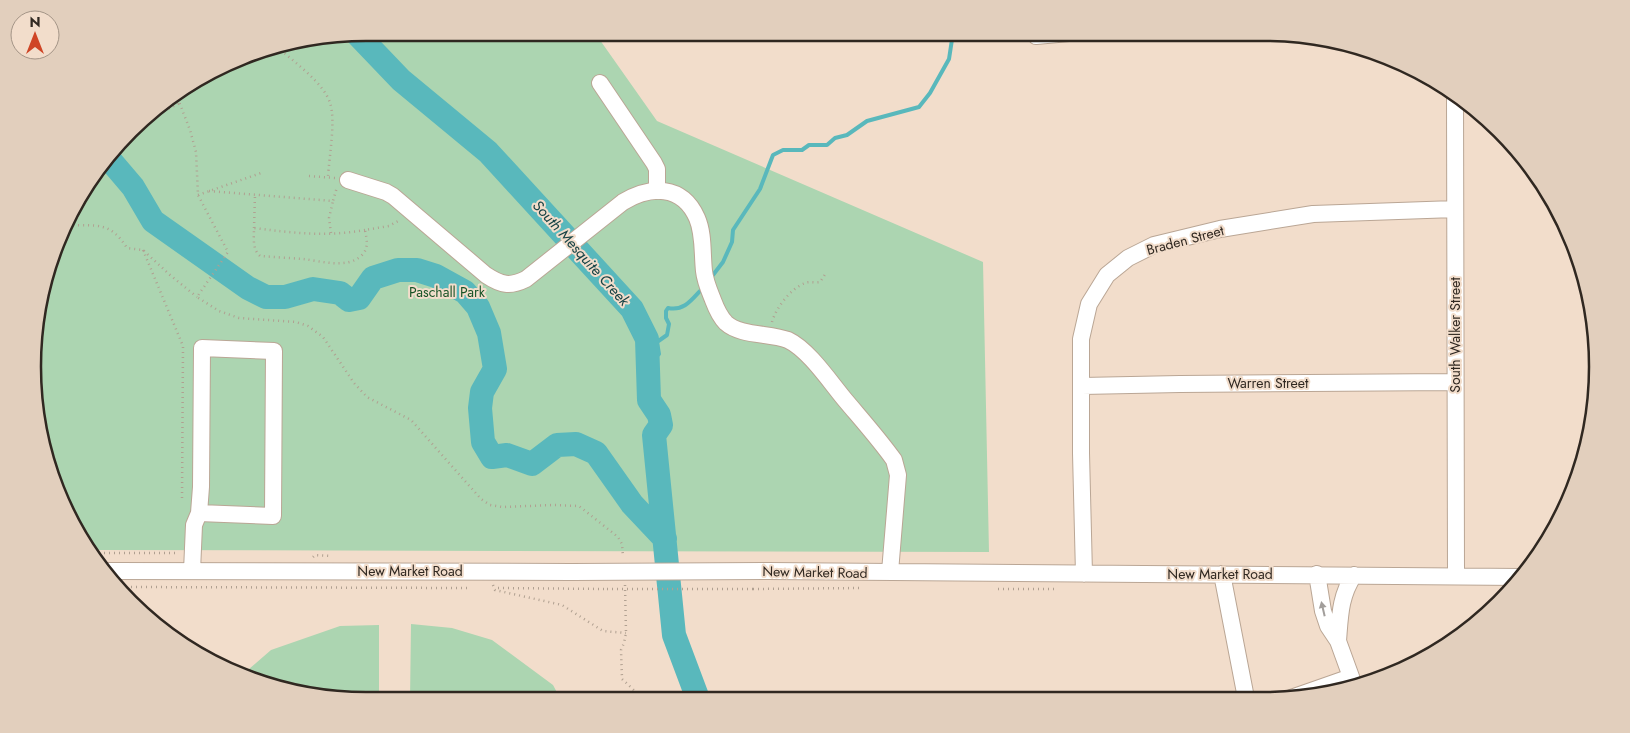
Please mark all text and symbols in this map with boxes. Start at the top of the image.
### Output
north arrow [10,10,60,60]
text: N [29,12,41,32]
water label: South Mesquite Creek [527,195,635,311]
street label: Braden Street [1144,220,1227,260]
street label: South Walker Street [1445,277,1465,393]
park label: Paschall Park [409,282,486,302]
street label: Warren Street [1228,373,1309,393]
street label: New Market Road [357,561,463,581]
street label: New Market Road [762,561,868,583]
street label: New Market Road [1167,564,1273,584]
one-way arrow [1319,602,1327,617]

